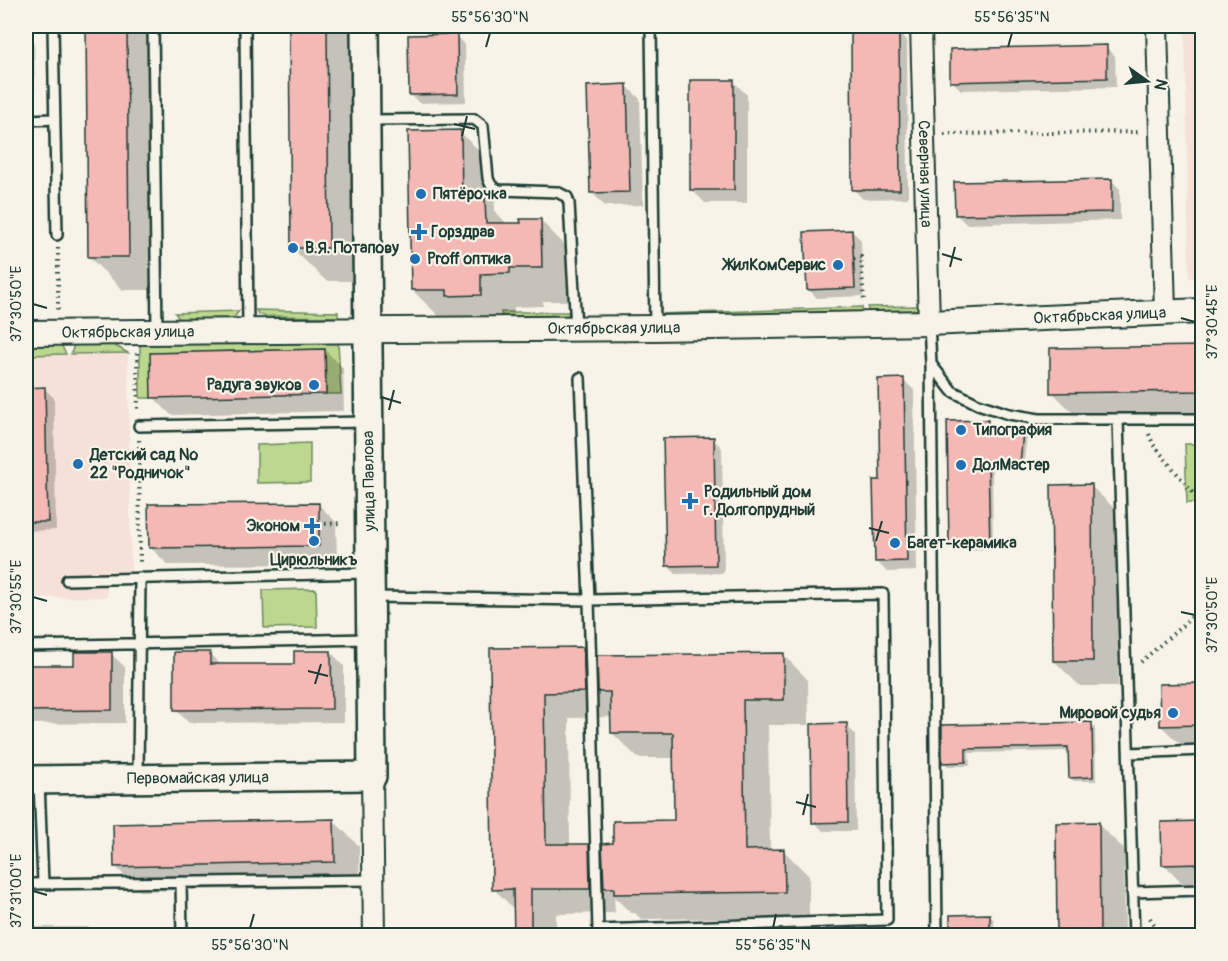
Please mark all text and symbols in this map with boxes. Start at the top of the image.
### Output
text: 55°56'30"N [451,8,529,27]
text: 55°56'35"N [974,8,1050,27]
north arrow [1117,51,1177,111]
text: N [1149,77,1172,93]
street label: Северная улица [914,120,936,228]
place label: Пятёрочка [433,184,507,204]
marker: Пятёрочка [414,187,428,201]
place label: Горздрав [431,222,495,242]
marker: Горздрав [412,225,426,239]
place label: В.Я. Потапову [305,238,399,258]
marker: В.Я. Потапову [286,241,300,255]
place label: Proff оптика [427,249,512,269]
marker: Proff оптика [408,252,422,266]
place label: ЖилКомСервис [721,255,826,275]
marker: ЖилКомСервис [831,258,845,272]
text: 37°30'50"E [7,265,26,342]
text: 37°30'45"E [1203,284,1222,360]
street label: Октябрьская улица [1033,303,1167,328]
street label: Октябрьская улица [547,318,681,339]
street label: Октябрьская улица [61,322,195,343]
place label: Радуга звуков [207,375,302,395]
marker: Радуга звуков [307,378,321,392]
place label: Типография [972,420,1053,440]
marker: Типография [954,423,968,437]
street label: улица Павлова [358,431,380,532]
place label: Детский сад № 22 "Родничок" [89,445,199,483]
place label: ДолМастер [972,455,1050,475]
marker: Детский сад № 22 "Родничок" [71,457,85,471]
marker: ДолМастер [954,458,968,472]
place label: Родильный дом г. Долгопрудный [703,482,815,520]
marker: Родильный дом г. Долгопрудный [681,492,699,510]
place label: Эконом [246,516,300,536]
marker: Эконом [305,519,319,533]
place label: Багет-керамика [907,533,1017,553]
marker: Цирюльникъ [307,534,321,548]
marker: Багет-керамика [888,536,902,550]
place label: Цирюльникъ [270,550,358,570]
text: 37°30'55"E [7,560,26,634]
text: 37°30'50"E [1203,576,1222,653]
place label: Мировой судья [1059,703,1161,723]
marker: Мировой судья [1166,706,1180,720]
street label: Первомайская улица [127,767,269,789]
text: 37°31'00"E [7,854,26,928]
text: 55°56'30"N [211,936,289,955]
text: 55°56'35"N [735,936,811,955]

